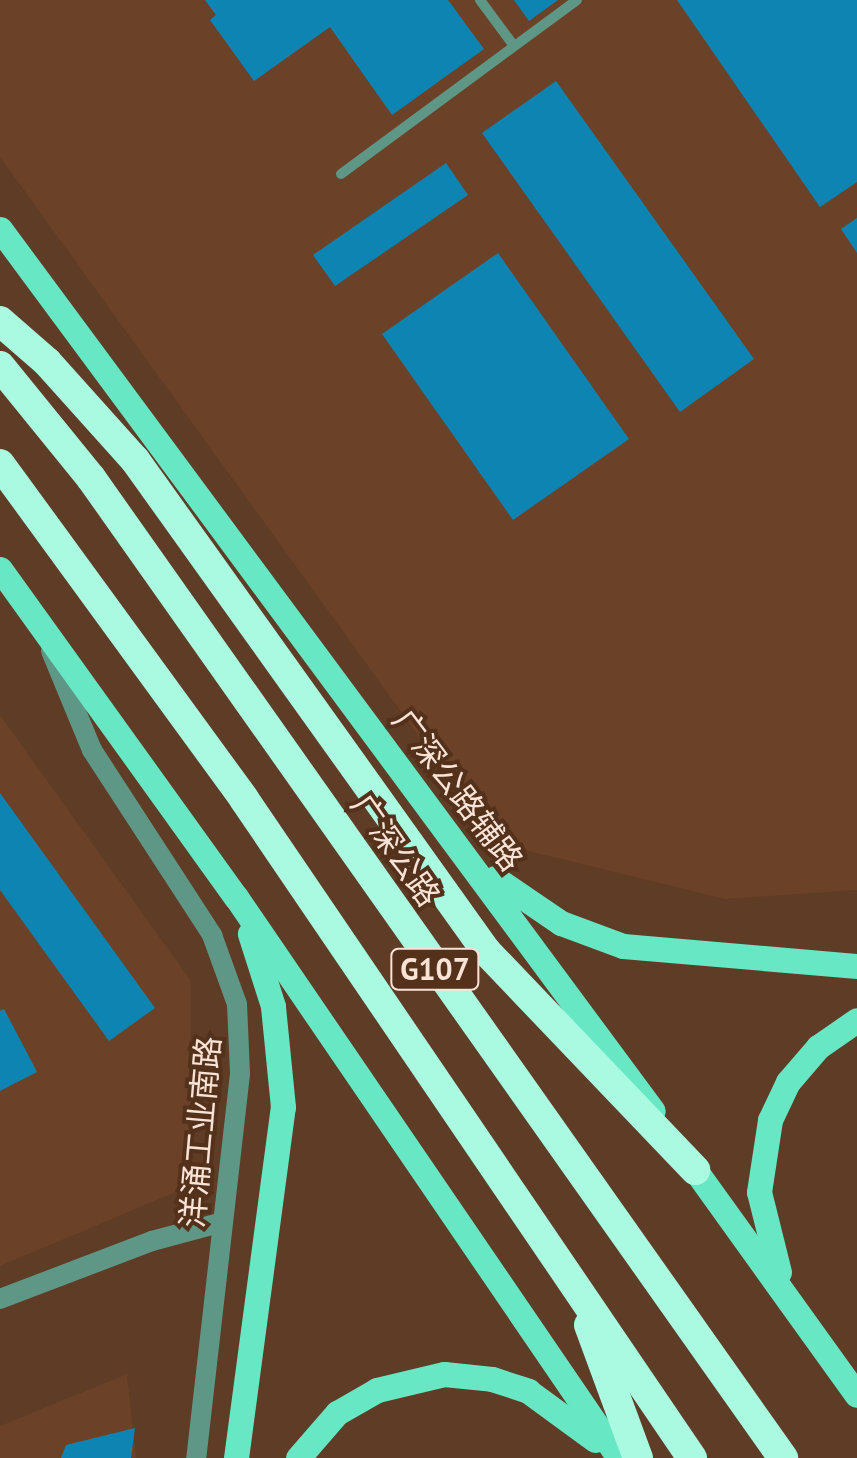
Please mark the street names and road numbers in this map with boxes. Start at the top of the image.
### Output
street label: 广深公路辅路 [385,702,531,878]
street label: 广深公路 [344,787,448,913]
road number: G107 [390,944,480,994]
street label: 洋涌工业南路 [173,1035,227,1229]

